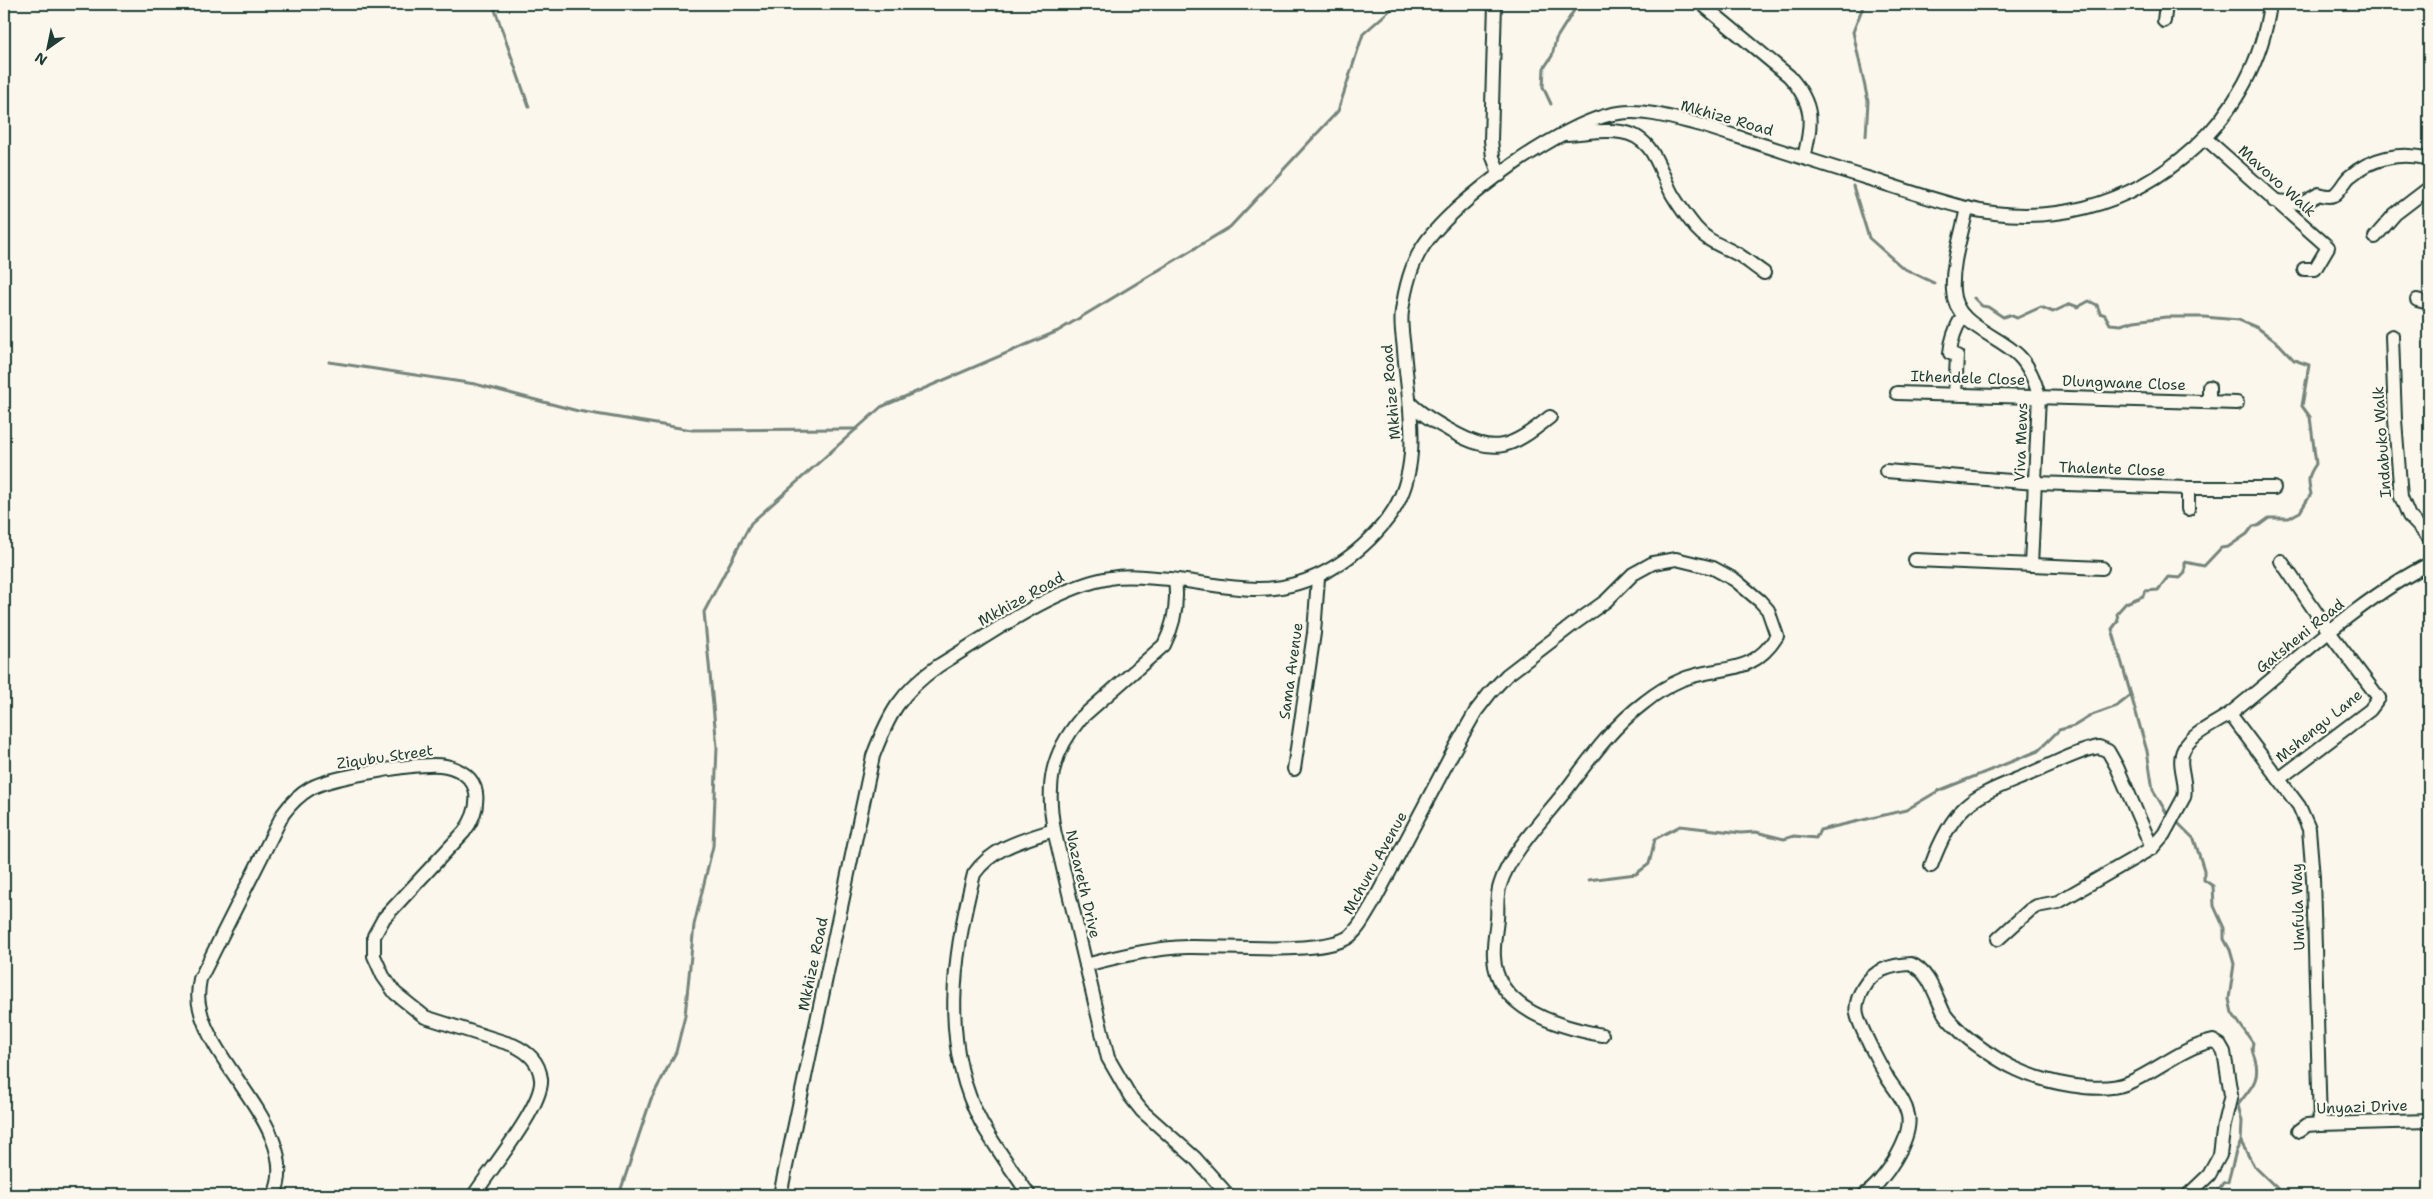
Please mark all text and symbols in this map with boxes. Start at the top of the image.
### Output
north arrow [22,22,72,72]
text: N [31,48,50,69]
street label: Mkhize Road [1678,95,1776,141]
street label: Mavovo Walk [2234,141,2320,221]
street label: Mkhize Road [1377,343,1405,440]
street label: Ithendele Close [1910,366,2026,390]
street label: Dlungwane Close [2062,371,2186,395]
street label: Indabuko Walk [2368,386,2396,498]
street label: Viva Mews [2010,402,2032,482]
street label: Thalente Close [2058,457,2166,481]
street label: Mkhize Road [974,567,1068,631]
street label: Gatsheni Road [2252,594,2349,678]
street label: Sama Avenue [1274,621,1308,721]
street label: Mshengu Lane [2272,685,2366,767]
street label: Ziqubu Street [336,740,434,774]
street label: Mchunu Avenue [1338,808,1412,918]
street label: Nazareth Drive [1061,828,1105,940]
street label: Umfula Way [2286,863,2310,951]
street label: Mkhize Road [793,915,833,1013]
street label: Unyazi Drive [2316,1095,2408,1119]

